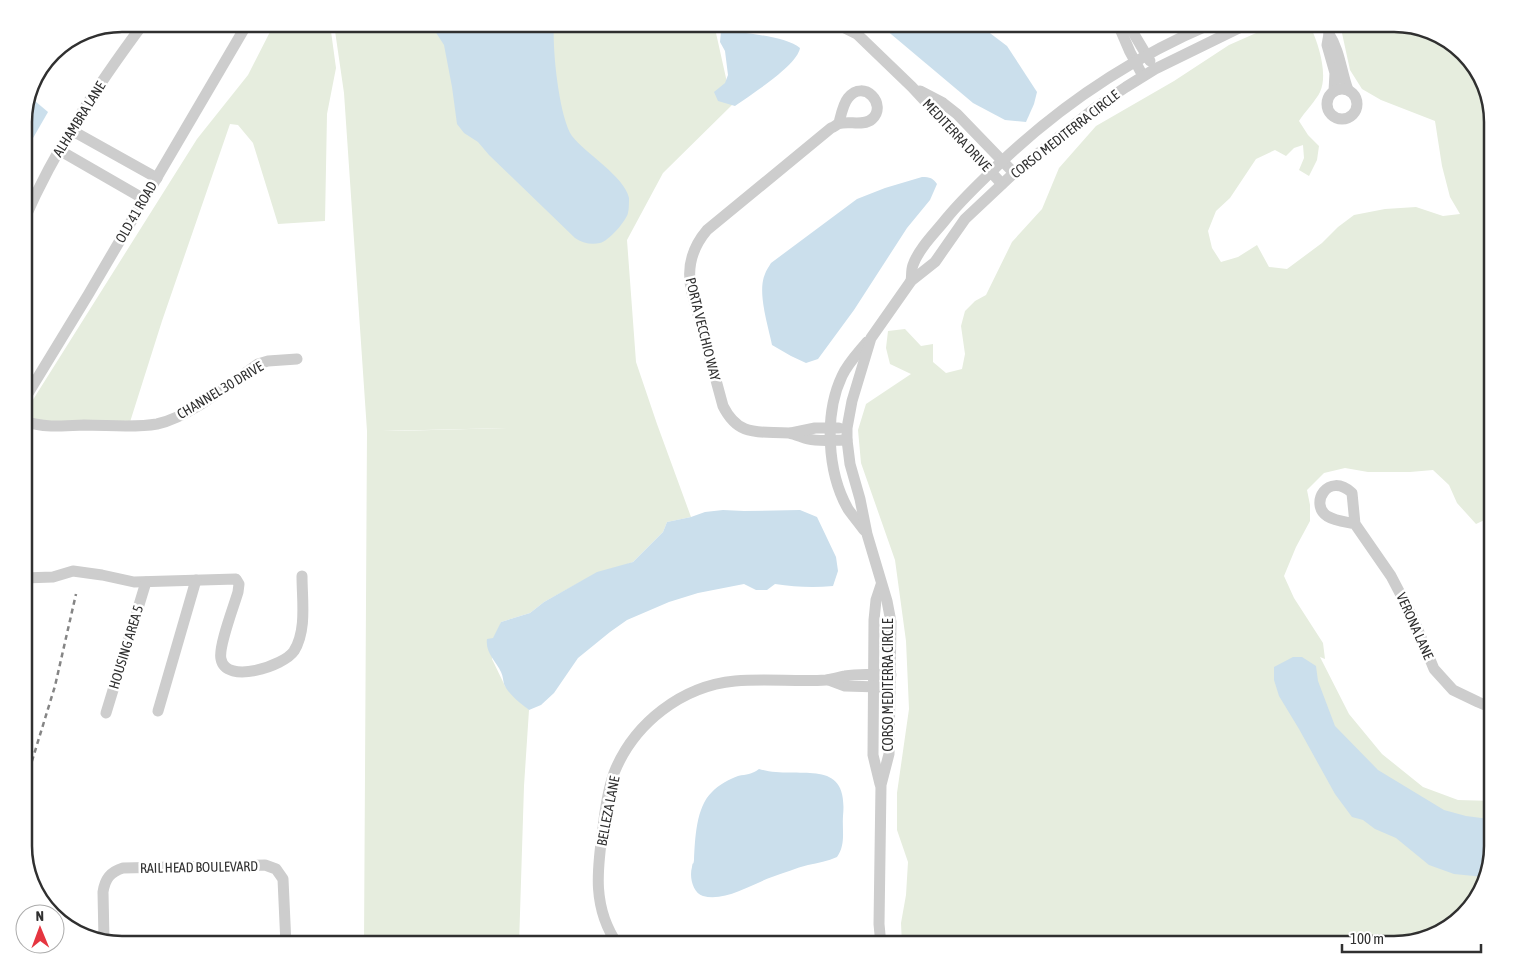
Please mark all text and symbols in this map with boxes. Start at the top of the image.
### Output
street label: ALHAMBRA LANE [50,78,108,160]
street label: CORSO MEDITERRA CIRCLE [1008,87,1122,181]
street label: MEDITERRA DRIVE [919,96,995,174]
street label: OLD 41 ROAD [112,178,160,246]
street label: PORTA VECCHIO WAY [682,276,724,383]
street label: CHANNEL 30 DRIVE [174,358,266,422]
street label: VERONA LANE [1393,590,1437,662]
street label: HOUSING AREA 5 [106,603,146,691]
street label: CORSO MEDITERRA CIRCLE [880,618,896,752]
street label: BELLEZA LANE [593,775,623,847]
street label: RAIL HEAD BOULEVARD [140,858,258,876]
north arrow [15,904,65,954]
text: N [36,908,44,924]
scale bar [1342,922,1481,954]
text: 100 m [1350,930,1384,947]

